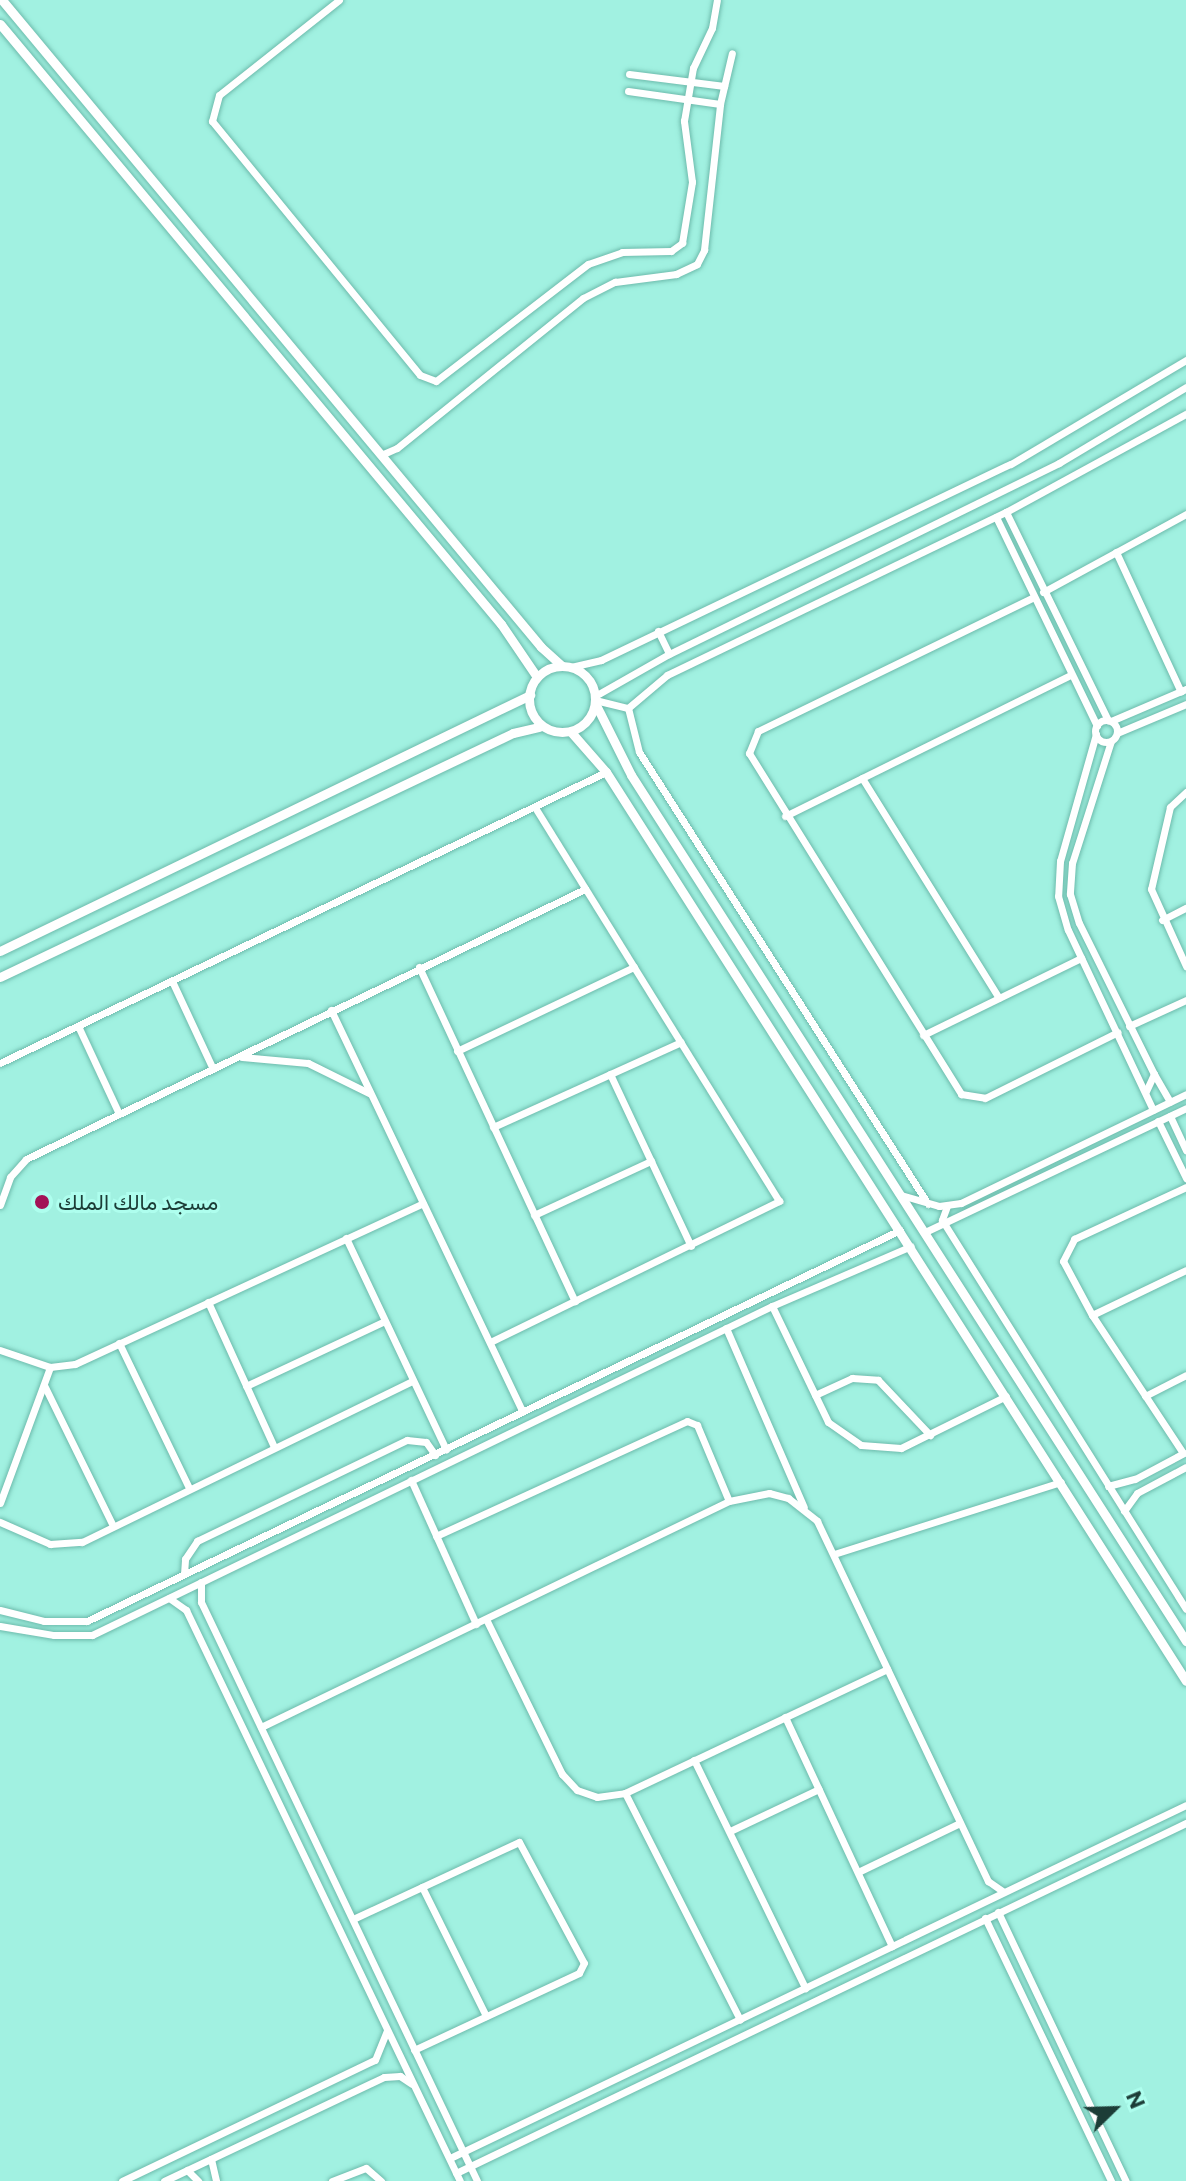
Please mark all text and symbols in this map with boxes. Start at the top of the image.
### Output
place label: مسجد مالك الملك [58,1189,218,1215]
marker: مسجد مالك الملك [33,1193,51,1211]
north arrow [1074,2069,1154,2149]
text: N [1121,2087,1152,2112]

